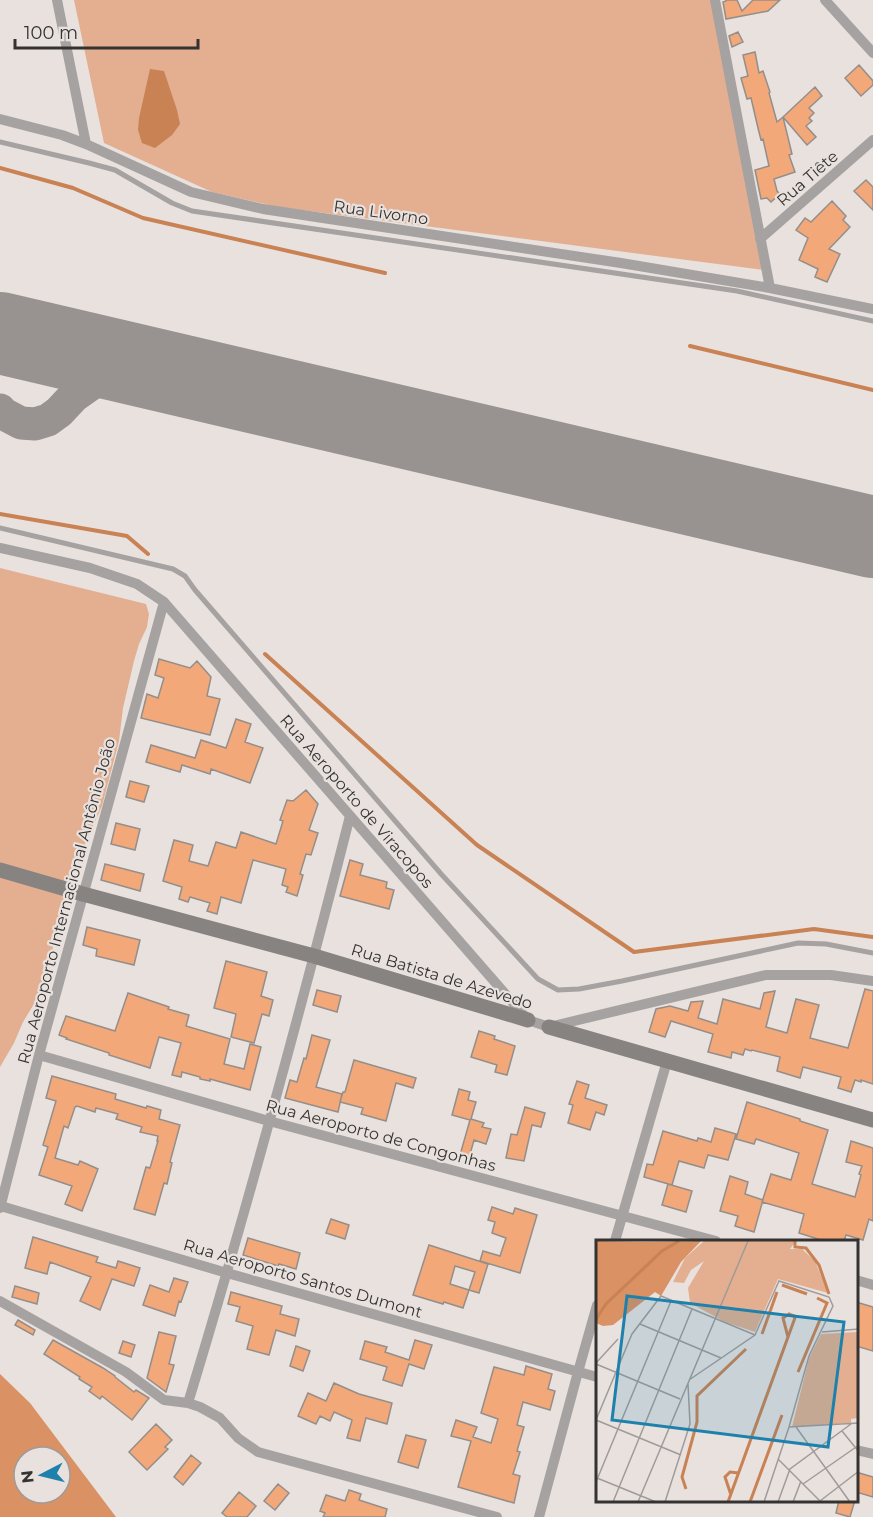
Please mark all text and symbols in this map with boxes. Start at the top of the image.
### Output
scale bar [15,12,198,50]
text: 100 m [24,22,78,44]
street label: Rua Tiête [773,147,842,210]
street label: Rua Livorno [332,196,429,229]
street label: Rua Aeroporto de Viracopos [276,711,437,892]
street label: Rua Aeroporto Internacional Antônio João [14,736,119,1066]
street label: Rua Batista de Azevedo [349,940,535,1013]
street label: Rua Aeroporto de Congonhas [264,1096,498,1175]
street label: Rua Aeroporto Santos Dumont [181,1235,425,1322]
inset map [596,1240,858,1502]
north arrow [12,1445,72,1505]
text: N [17,1469,38,1484]

